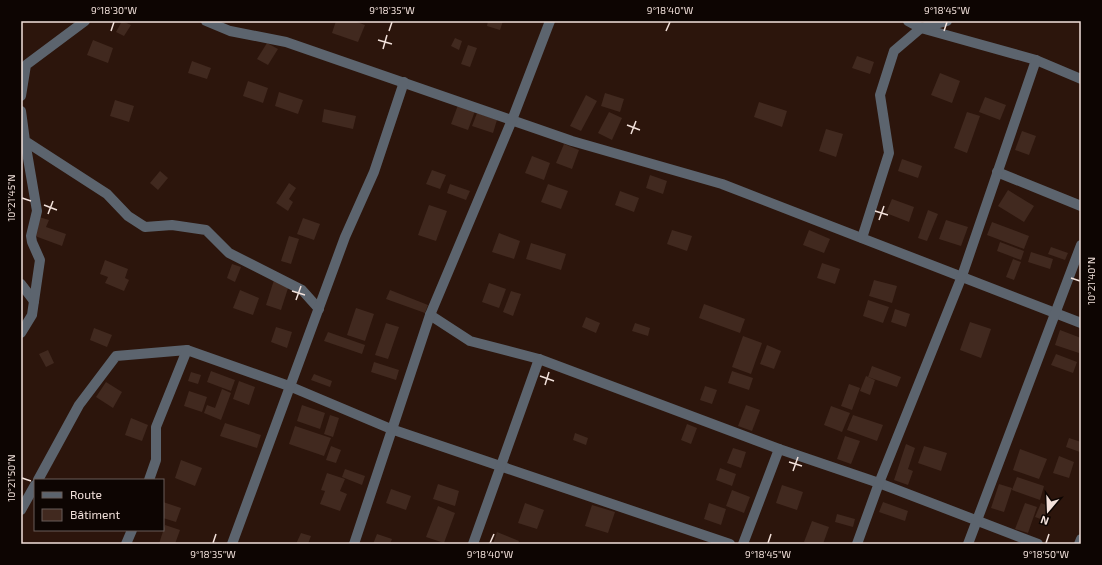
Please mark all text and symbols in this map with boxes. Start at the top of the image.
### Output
text: 9°18'30"W [91,4,138,16]
text: 9°18'35"W [369,4,415,16]
text: 9°18'40"W [647,4,694,16]
text: 9°18'45"W [924,4,970,16]
text: 10°21'45"N [5,174,17,222]
text: 10°21'40"N [1085,257,1097,305]
text: 10°21'50"N [5,454,17,502]
legend [34,479,164,531]
text: Route [70,487,102,501]
north arrow [1028,491,1068,531]
text: Bâtiment [70,507,121,521]
text: N [1039,513,1050,528]
text: 9°18'35"W [190,548,236,560]
text: 9°18'40"W [467,548,514,560]
text: 9°18'45"W [745,548,791,560]
text: 9°18'50"W [1023,548,1069,560]

